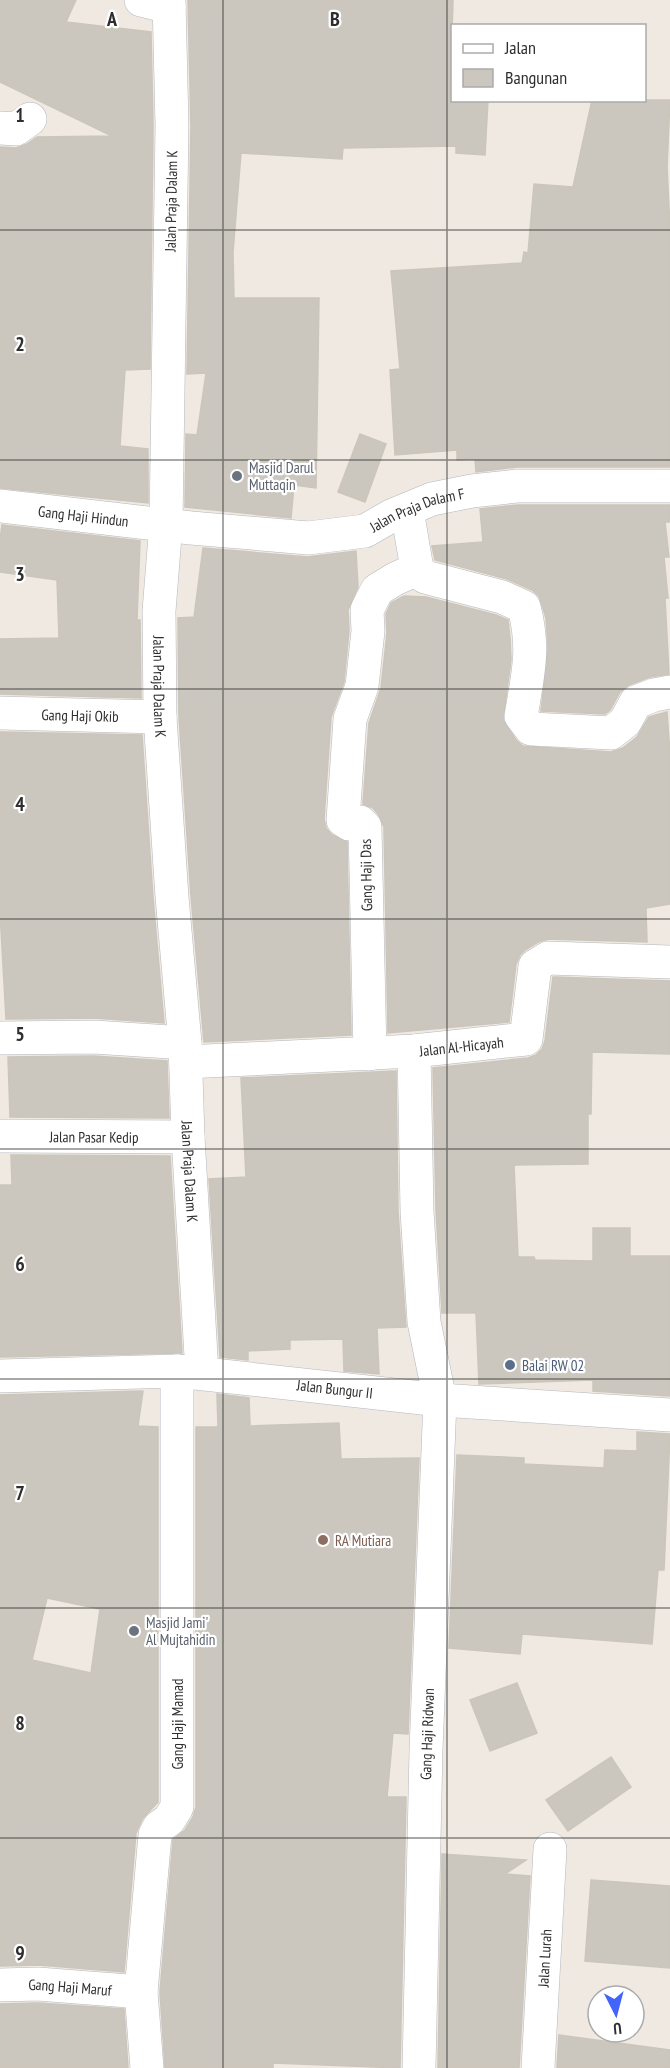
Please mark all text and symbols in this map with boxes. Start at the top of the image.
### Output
text: A [106,6,118,32]
text: B [330,6,340,32]
legend [451,24,646,102]
text: Jalan [504,36,536,59]
text: Bangunan [505,66,567,89]
text: 1 [15,102,25,128]
street label: Jalan Praja Dalam K [161,150,181,253]
text: 2 [15,331,25,357]
place label: Masjid Darul Muttaqin [249,458,314,494]
marker: Masjid Darul Muttaqin [230,469,244,483]
street label: Jalan Praja Dalam F [365,483,466,536]
street label: Gang Haji Hindun [37,501,130,530]
text: 3 [15,561,25,587]
street label: Jalan Praja Dalam K [150,635,171,739]
street label: Gang Haji Okib [41,705,119,725]
text: 4 [15,791,25,817]
street label: Gang Haji Das [356,839,376,911]
text: 5 [15,1021,25,1047]
street label: Jalan Al-Hicayah [417,1032,504,1060]
street label: Jalan Praja Dalam K [178,1119,203,1223]
street label: Jalan Pasar Kedip [48,1127,139,1146]
text: 6 [15,1251,25,1277]
place label: Balai RW 02 [522,1356,584,1375]
marker: Balai RW 02 [503,1358,517,1372]
street label: Jalan Bungur II [295,1375,374,1402]
text: 7 [15,1480,25,1506]
place label: RA Mutiara [335,1531,391,1550]
marker: RA Mutiara [316,1533,330,1547]
place label: Masjid Jami' Al Mujtahidin [146,1613,215,1649]
marker: Masjid Jami' Al Mujtahidin [127,1624,141,1638]
street label: Gang Haji Mamad [168,1678,187,1770]
street label: Gang Haji Ridwan [416,1688,438,1780]
text: 8 [15,1710,25,1736]
street label: Jalan Lurah [533,1929,555,1989]
text: 9 [15,1940,25,1966]
street label: Gang Haji Maruf [28,1974,113,1999]
north arrow [586,1984,646,2044]
text: U [612,2019,623,2039]

